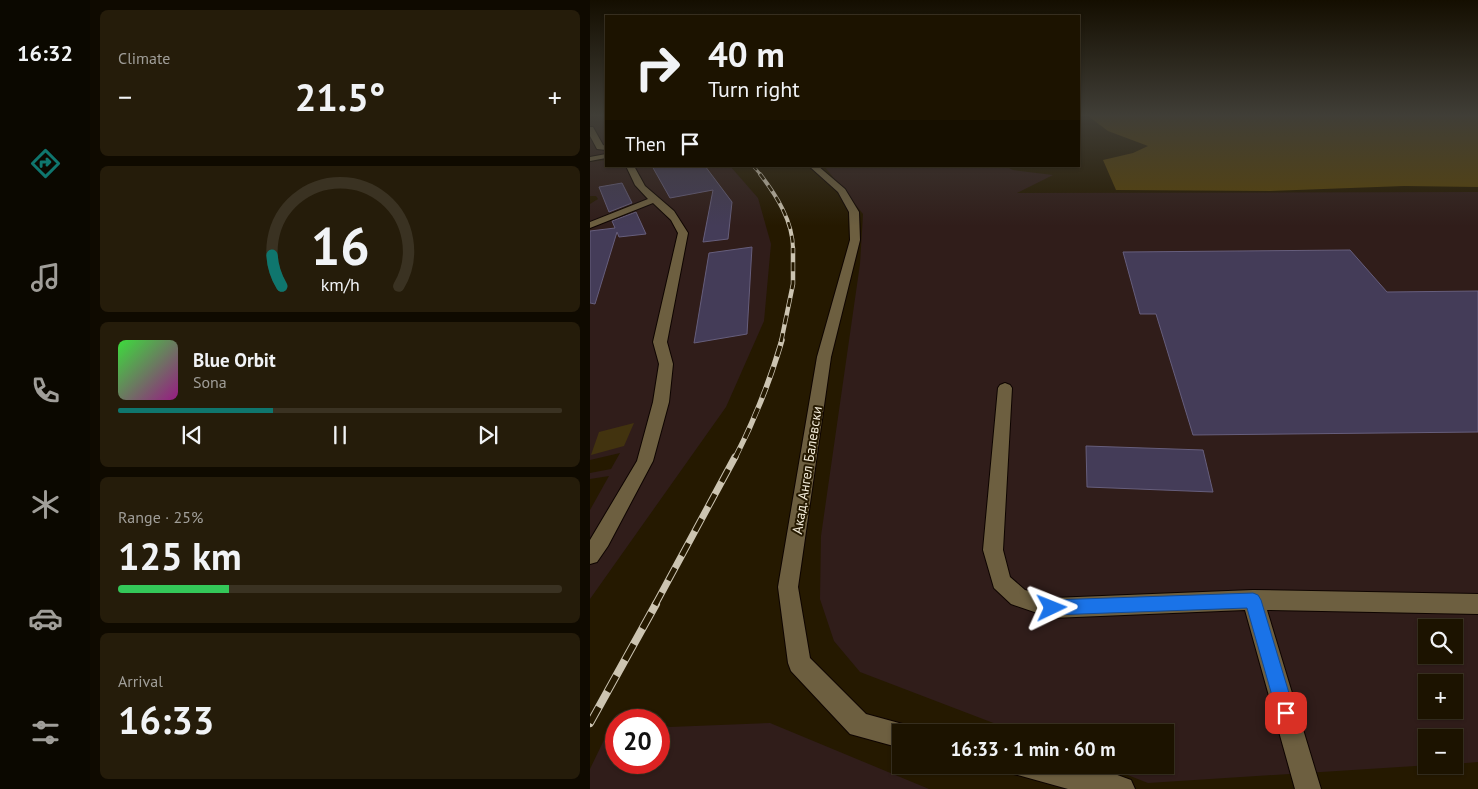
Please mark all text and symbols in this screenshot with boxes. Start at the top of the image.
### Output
text: 40 m [708,31,785,77]
icon: right [625,35,690,100]
text: 16:32 [17,39,73,67]
text: Climate [118,48,170,68]
text: 21.5° [295,72,385,121]
text: Turn right [708,75,800,103]
text: − [118,78,132,115]
text: + [548,78,562,115]
icon: arrive [676,130,704,158]
text: Then [625,132,666,156]
icon: directions [28,146,63,181]
text: 16 [311,212,369,279]
icon: music [28,260,63,295]
text: km/h [320,273,360,296]
text: Blue Orbit [193,348,276,372]
text: Sona [193,372,227,392]
icon: phone [28,373,63,408]
street label: Акад. Ангел Балевски [788,405,826,535]
icon: previous [178,421,206,449]
icon: pause [326,421,354,449]
icon: next [474,421,502,449]
icon: climate [28,487,63,522]
text: Range · 25% [118,507,203,527]
text: 125 km [118,531,242,580]
position arrow [1025,581,1077,633]
icon: car [28,601,63,636]
map controls [1418,619,1463,774]
button: search [1418,619,1463,664]
text: Arrival [118,671,163,691]
button: + [1418,674,1463,719]
pin [1265,692,1307,734]
text: 16:33 [118,695,214,744]
icon: arrive [1272,699,1300,727]
speed limit sign: 20 [605,709,670,774]
icon: filters [28,715,63,750]
button: − [1418,729,1463,774]
text: 16:33 · 1 min · 60 m [950,737,1116,761]

